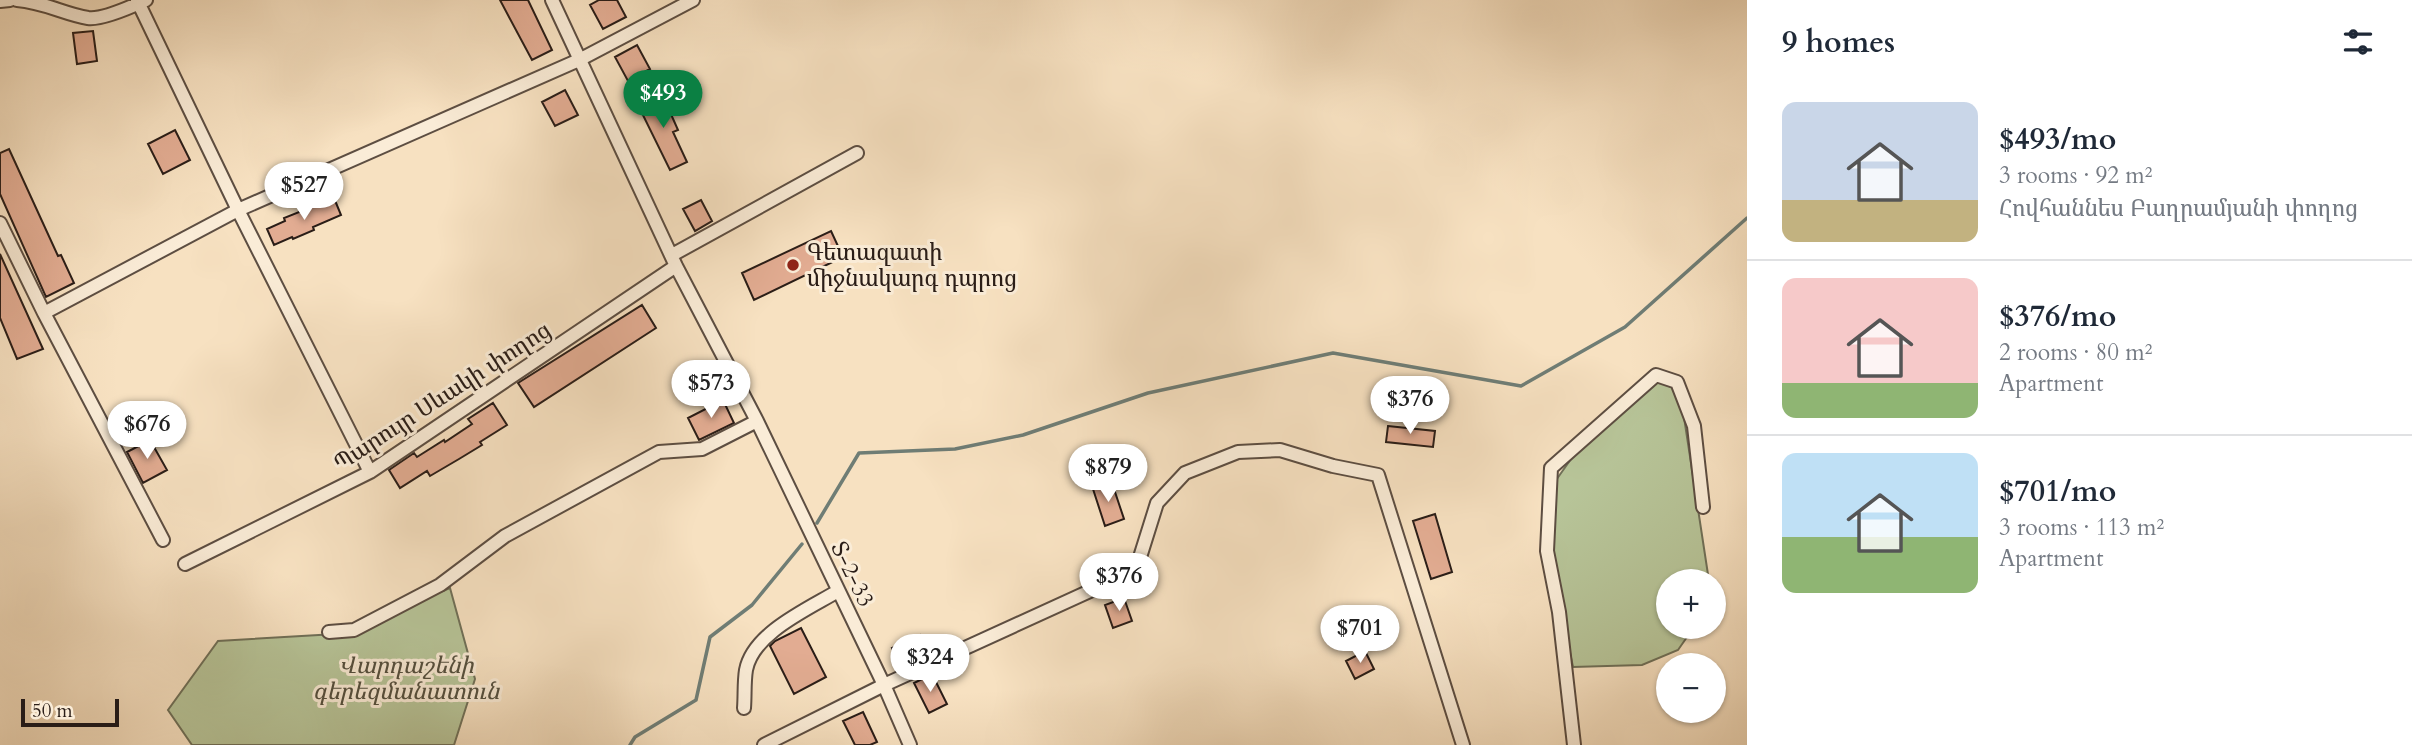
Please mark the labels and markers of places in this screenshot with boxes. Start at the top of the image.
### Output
pin: $493 [622,71,704,130]
pin: $527 [263,162,345,222]
place label: Գետազատի միջնակարգ դպրոց [807,237,1017,294]
marker: Գետազատի միջնակարգ դպրոց [785,257,801,273]
pin: $573 [670,360,752,420]
pin: $376 [1369,376,1451,436]
pin: $676 [106,402,188,461]
pin: $879 [1067,444,1149,504]
pin: $376 [1078,554,1160,613]
pin: $701 [1319,606,1401,665]
pin: $324 [889,634,971,694]

